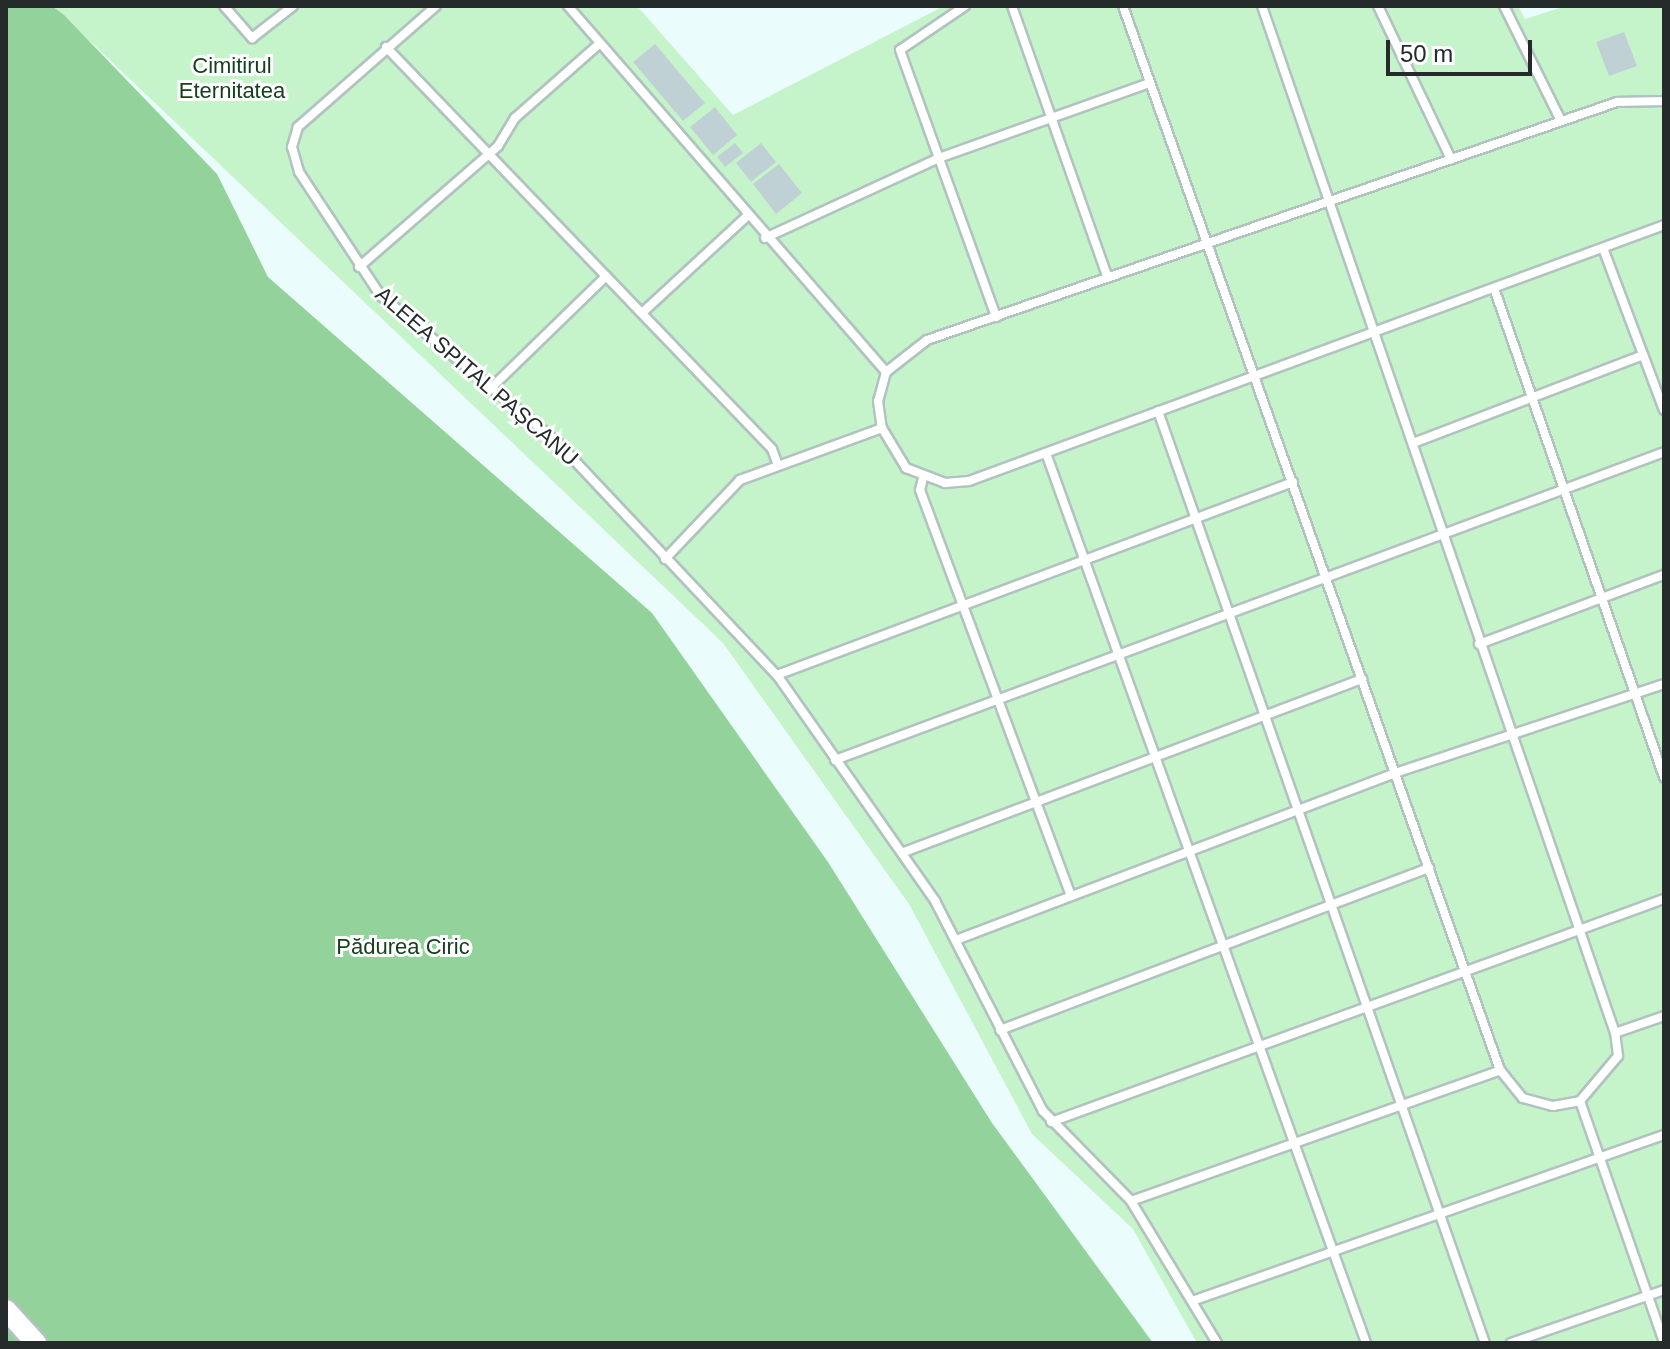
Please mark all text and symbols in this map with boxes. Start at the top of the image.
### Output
scale bar [1390,24,1536,74]
text: 50 m [1400,40,1453,67]
park label: Cimitirul Eternitatea [179,52,285,104]
street label: ALEEA SPITAL PAȘCANU [369,280,585,472]
park label: Pădurea Ciric [336,934,470,960]

